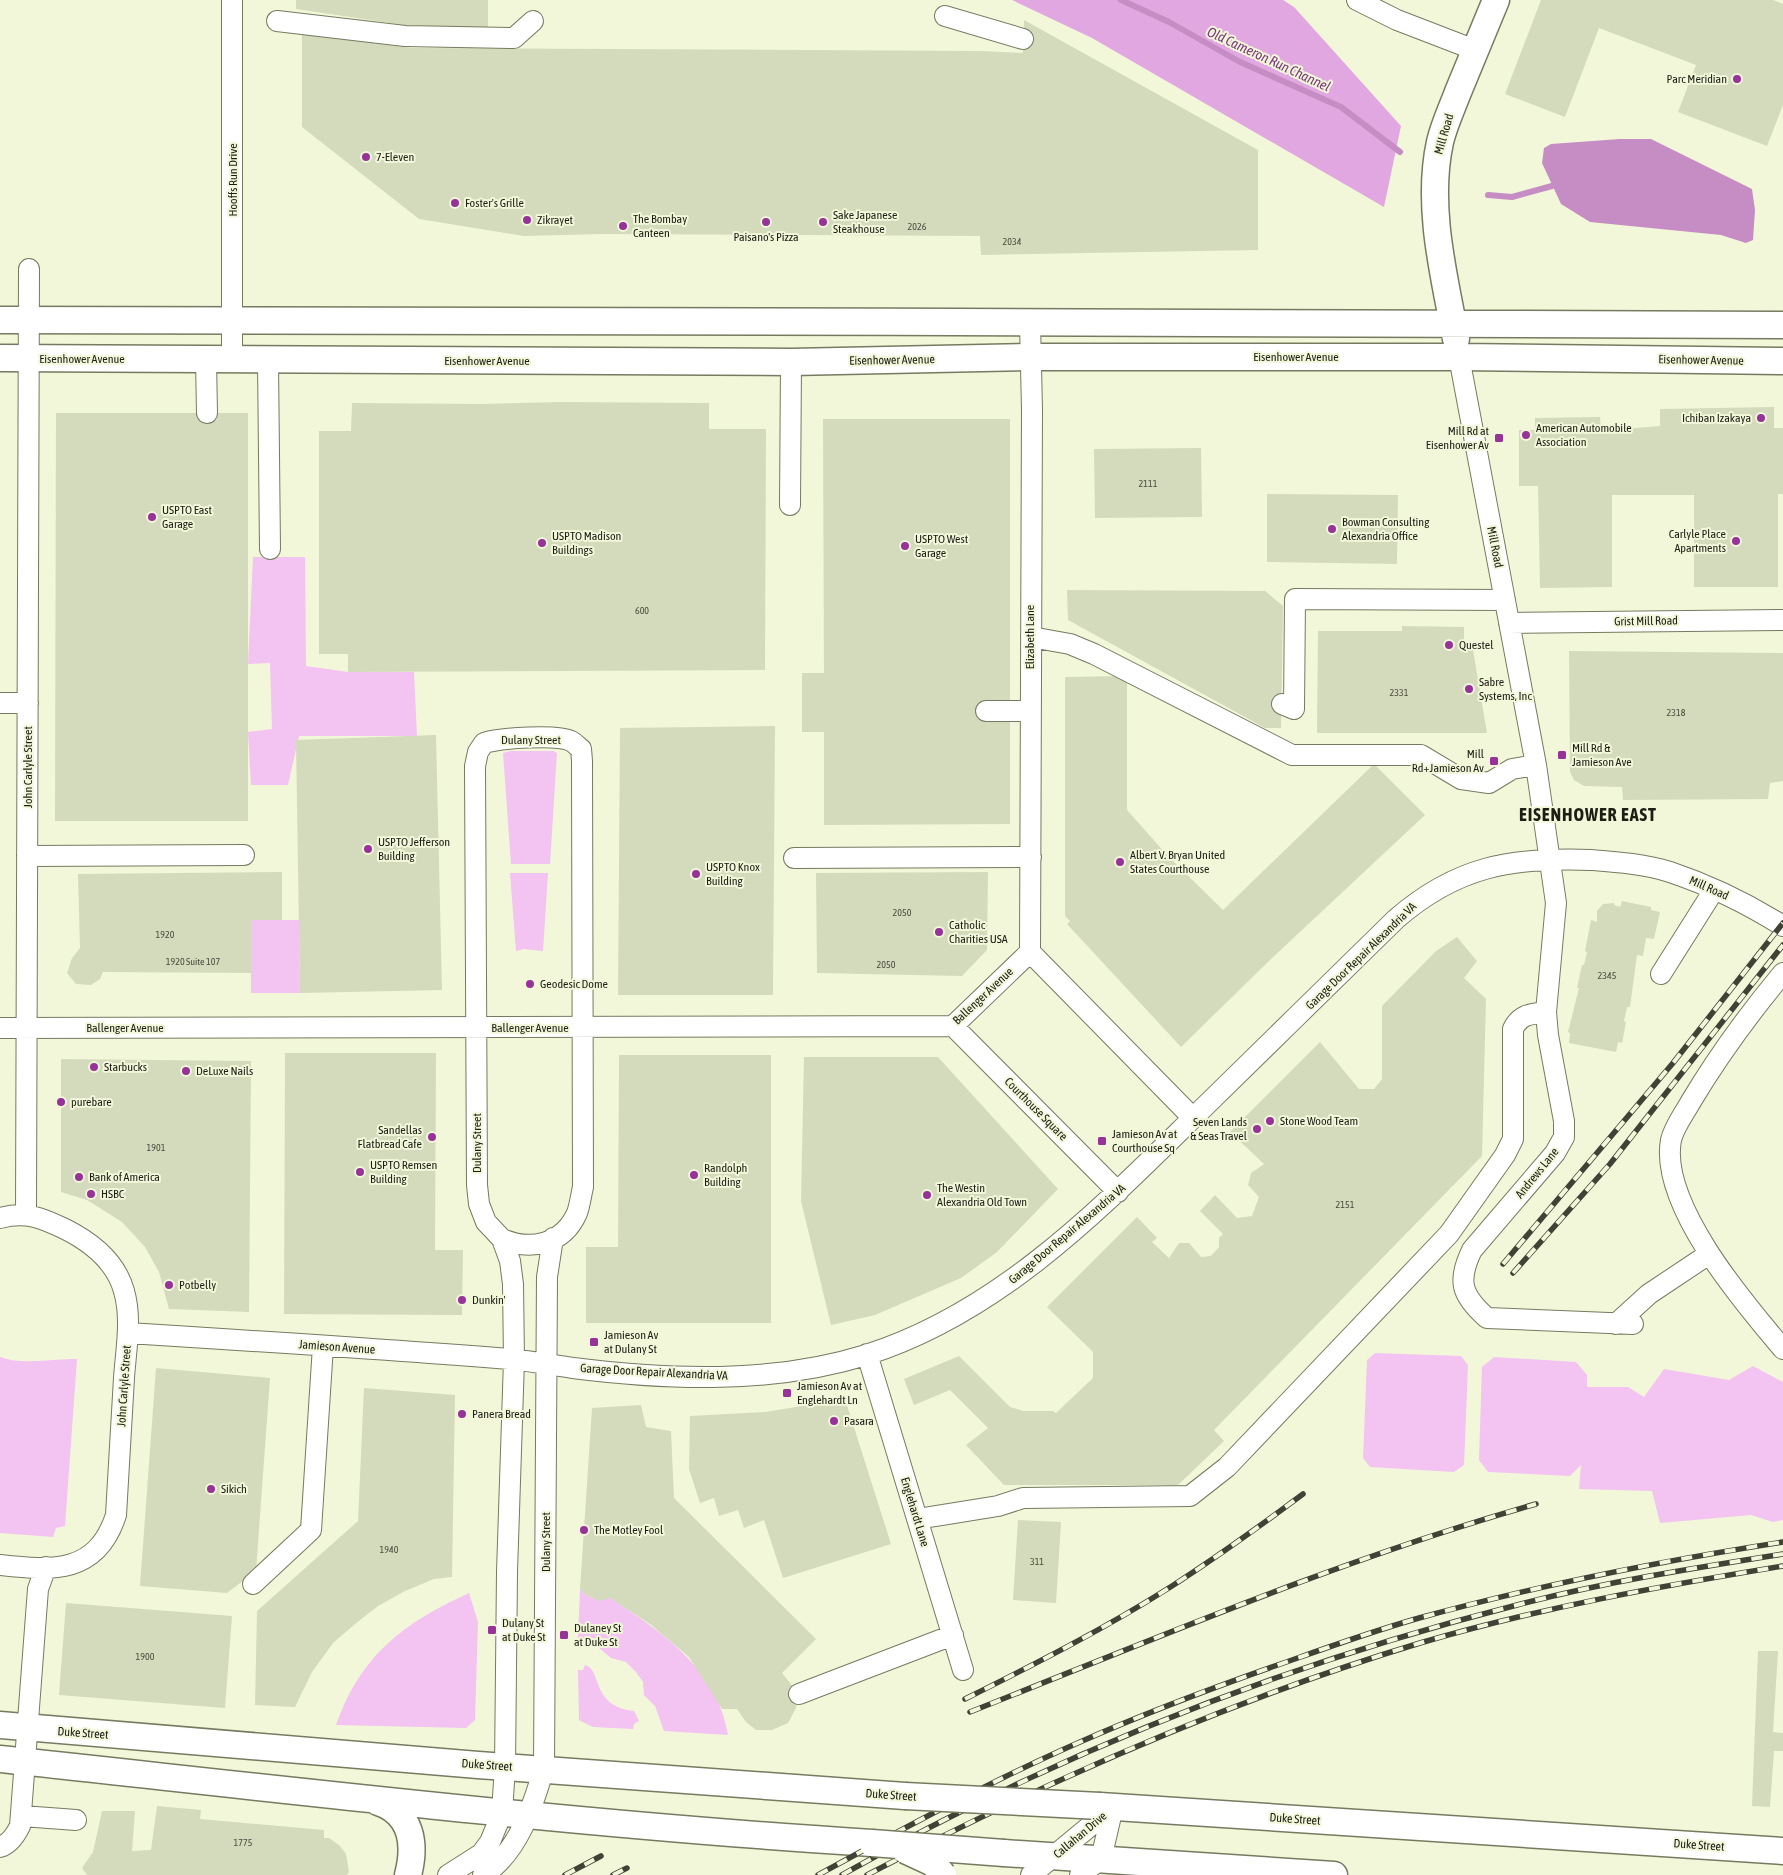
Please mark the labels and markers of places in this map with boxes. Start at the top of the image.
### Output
place label: Parc Meridian [1667,72,1727,86]
marker: Parc Meridian [1731,73,1743,85]
place label: 7-Eleven [376,150,414,164]
marker: 7-Eleven [360,151,372,163]
place label: Foster's Grille [465,196,524,210]
marker: Foster's Grille [449,197,461,209]
place label: Sake Japanese Steakhouse [833,208,897,236]
place label: The Bombay Canteen [633,212,687,240]
place label: Zikrayet [537,213,574,227]
marker: Zikrayet [521,214,533,226]
marker: Paisano's Pizza [760,216,772,228]
marker: Sake Japanese Steakhouse [817,216,829,228]
marker: The Bombay Canteen [617,220,629,232]
place label: Paisano's Pizza [733,230,799,244]
place label: Ichiban Izakaya [1682,411,1751,425]
marker: Ichiban Izakaya [1755,412,1767,424]
place label: American Automobile Association [1536,421,1632,449]
place label: Mill Rd at Eisenhower Av [1426,424,1490,452]
marker: American Automobile Association [1520,429,1532,441]
marker: Mill Rd at Eisenhower Av [1493,432,1505,444]
place label: USPTO East Garage [162,503,213,531]
marker: USPTO East Garage [146,511,158,523]
place label: Bowman Consulting Alexandria Office [1342,515,1430,543]
marker: Bowman Consulting Alexandria Office [1326,523,1338,535]
place label: Carlyle Place Apartments [1669,527,1726,555]
place label: USPTO Madison Buildings [552,529,621,557]
place label: USPTO West Garage [915,532,969,560]
marker: Carlyle Place Apartments [1730,535,1742,547]
marker: USPTO Madison Buildings [536,537,548,549]
marker: USPTO West Garage [899,540,911,552]
place label: Questel [1459,638,1494,652]
marker: Questel [1443,639,1455,651]
place label: Sabre Systems, Inc [1479,675,1532,703]
marker: Sabre Systems, Inc [1463,683,1475,695]
place label: Mill Rd & Jamieson Ave [1572,741,1632,769]
place label: Mill Rd+Jamieson Av [1412,747,1485,775]
marker: Mill Rd & Jamieson Ave [1556,749,1568,761]
marker: Mill Rd+Jamieson Av [1488,755,1500,767]
place label: USPTO Jefferson Building [378,835,450,863]
marker: USPTO Jefferson Building [362,843,374,855]
place label: Albert V. Bryan United States Courthouse [1130,848,1225,876]
marker: Albert V. Bryan United States Courthouse [1114,856,1126,868]
place label: USPTO Knox Building [706,860,760,888]
marker: USPTO Knox Building [690,868,702,880]
place label: Catholic Charities USA [949,918,1008,946]
marker: Catholic Charities USA [933,926,945,938]
place label: Geodesic Dome [540,977,608,991]
marker: Geodesic Dome [524,978,536,990]
place label: Starbucks [104,1060,147,1074]
marker: Starbucks [88,1061,100,1073]
place label: DeLuxe Nails [196,1064,253,1078]
marker: DeLuxe Nails [180,1065,192,1077]
place label: purebare [71,1095,112,1109]
marker: purebare [55,1096,67,1108]
place label: Stone Wood Team [1280,1114,1358,1128]
place label: Seven Lands & Seas Travel [1190,1115,1248,1143]
marker: Stone Wood Team [1264,1115,1276,1127]
place label: Sandellas Flatbread Cafe [358,1123,422,1151]
marker: Seven Lands & Seas Travel [1251,1123,1263,1135]
place label: Jamieson Av at Courthouse Sq [1112,1127,1178,1155]
marker: Sandellas Flatbread Cafe [426,1131,438,1143]
marker: Jamieson Av at Courthouse Sq [1096,1135,1108,1147]
place label: USPTO Remsen Building [370,1158,437,1186]
place label: Randolph Building [704,1161,747,1189]
marker: USPTO Remsen Building [354,1166,366,1178]
marker: Randolph Building [688,1169,700,1181]
place label: Bank of America [89,1170,160,1184]
marker: Bank of America [73,1171,85,1183]
place label: The Westin Alexandria Old Town [937,1181,1027,1209]
place label: HSBC [101,1187,125,1201]
marker: HSBC [85,1188,97,1200]
marker: The Westin Alexandria Old Town [921,1189,933,1201]
place label: Potbelly [179,1278,216,1292]
marker: Potbelly [163,1279,175,1291]
place label: Dunkin' [472,1293,506,1307]
marker: Dunkin' [456,1294,468,1306]
place label: Jamieson Av at Dulany St [604,1328,658,1356]
marker: Jamieson Av at Dulany St [588,1336,600,1348]
place label: Jamieson Av at Englehardt Ln [797,1379,863,1407]
marker: Jamieson Av at Englehardt Ln [781,1387,793,1399]
place label: Panera Bread [472,1407,531,1421]
marker: Panera Bread [456,1408,468,1420]
place label: Pasara [844,1414,874,1428]
marker: Pasara [828,1415,840,1427]
place label: Sikich [221,1482,247,1496]
marker: Sikich [205,1483,217,1495]
place label: The Motley Fool [594,1523,664,1537]
marker: The Motley Fool [578,1524,590,1536]
place label: Dulany St at Duke St [502,1616,546,1644]
place label: Dulaney St at Duke St [574,1621,622,1649]
marker: Dulany St at Duke St [486,1624,498,1636]
marker: Dulaney St at Duke St [558,1629,570,1641]

